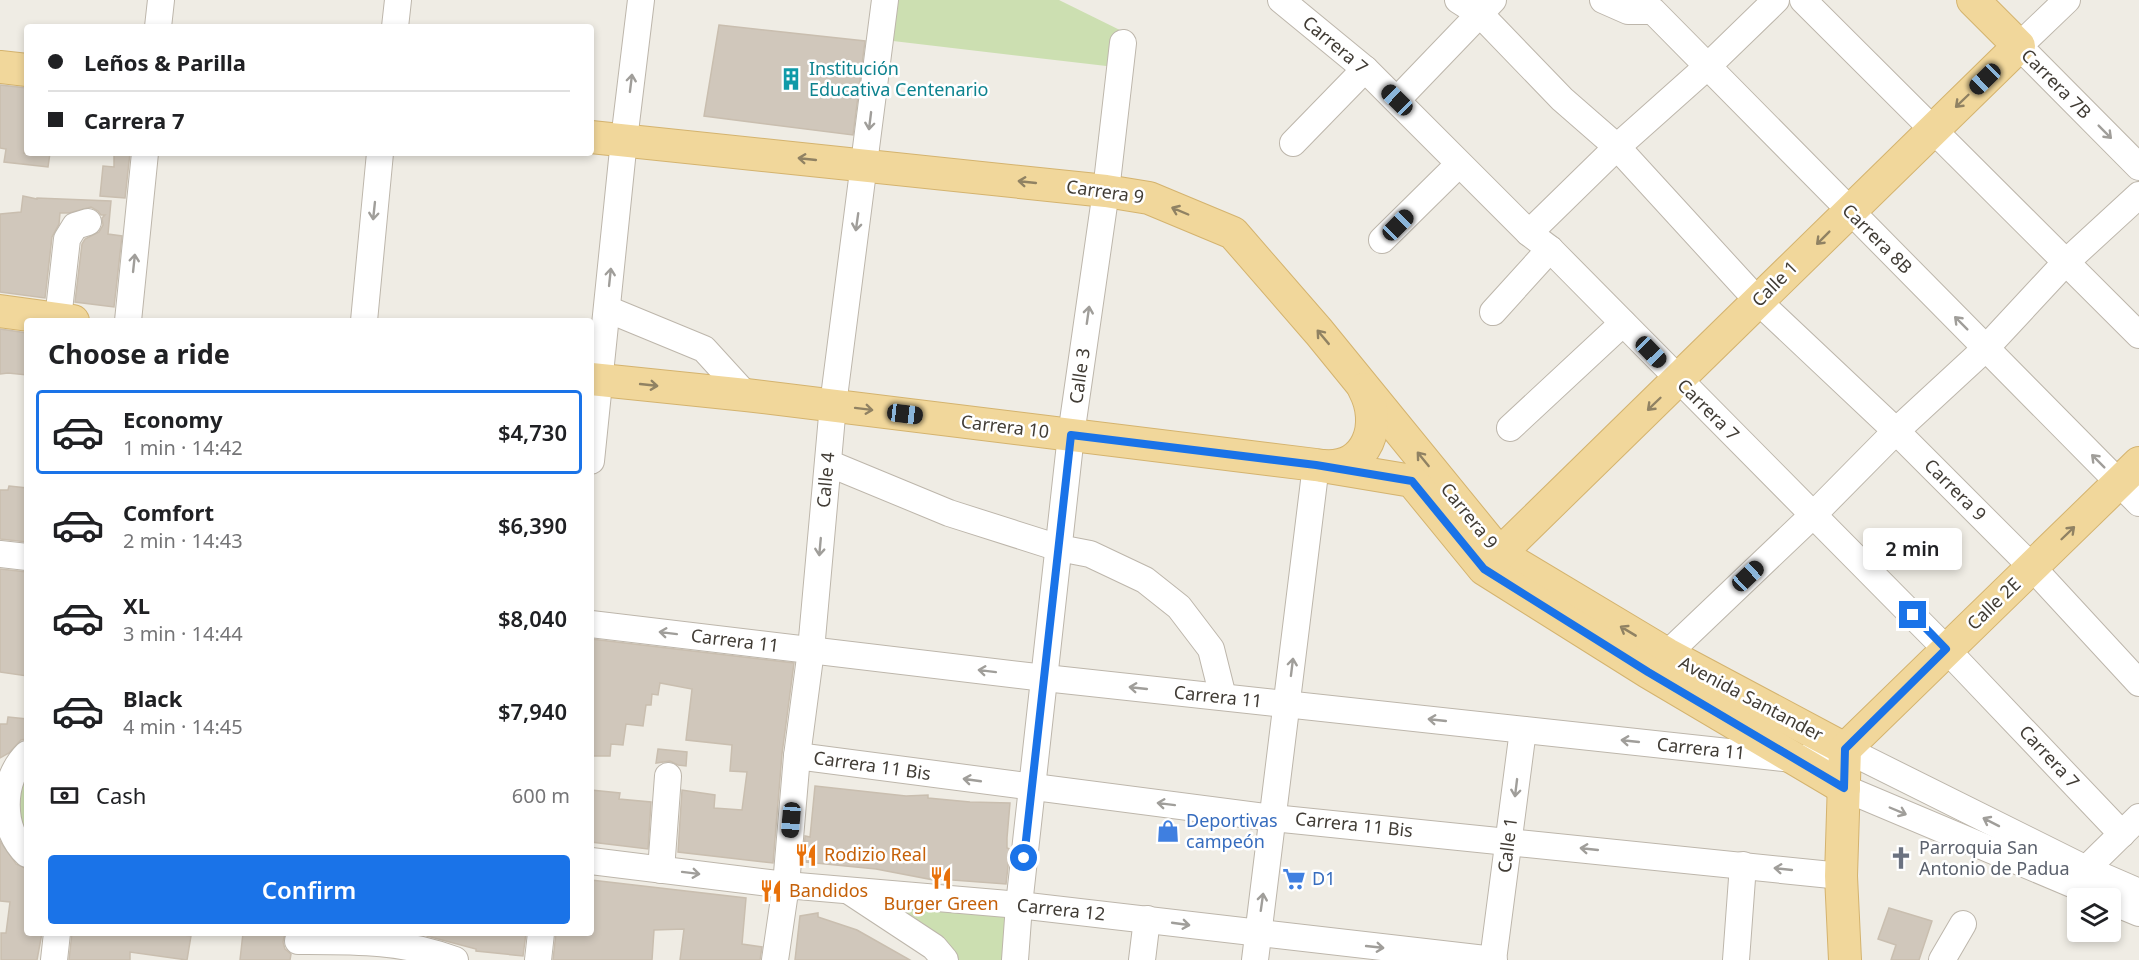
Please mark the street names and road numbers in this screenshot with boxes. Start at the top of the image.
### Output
street label: Carrera 7 [1298,10,1373,79]
street label: Carrera 7B [2016,43,2097,124]
street label: Carrera 9 [1065,174,1146,208]
street label: Carrera 8B [1837,198,1918,279]
street label: Calle 1 [1746,255,1803,312]
street label: Calle 3 [1063,347,1095,405]
street label: Carrera 7 [1673,373,1745,445]
street label: Carrera 10 [960,409,1051,443]
street label: Calle 4 [811,451,839,509]
street label: Carrera 9 [1920,453,1992,525]
street label: Carrera 9 [1436,477,1504,553]
street label: Calle 2E [1961,572,2025,635]
street label: Carrera 11 [690,623,781,657]
street label: Avenida Santander [1675,650,1828,747]
street label: Carrera 11 [1173,679,1263,713]
street label: Carrera 7 [2014,720,2085,793]
street label: Carrera 11 [1656,731,1746,765]
street label: Carrera 11 Bis [812,745,932,785]
street label: Carrera 11 Bis [1294,806,1414,842]
street label: Calle 1 [1492,816,1522,874]
street label: Carrera 12 [1016,892,1106,926]

